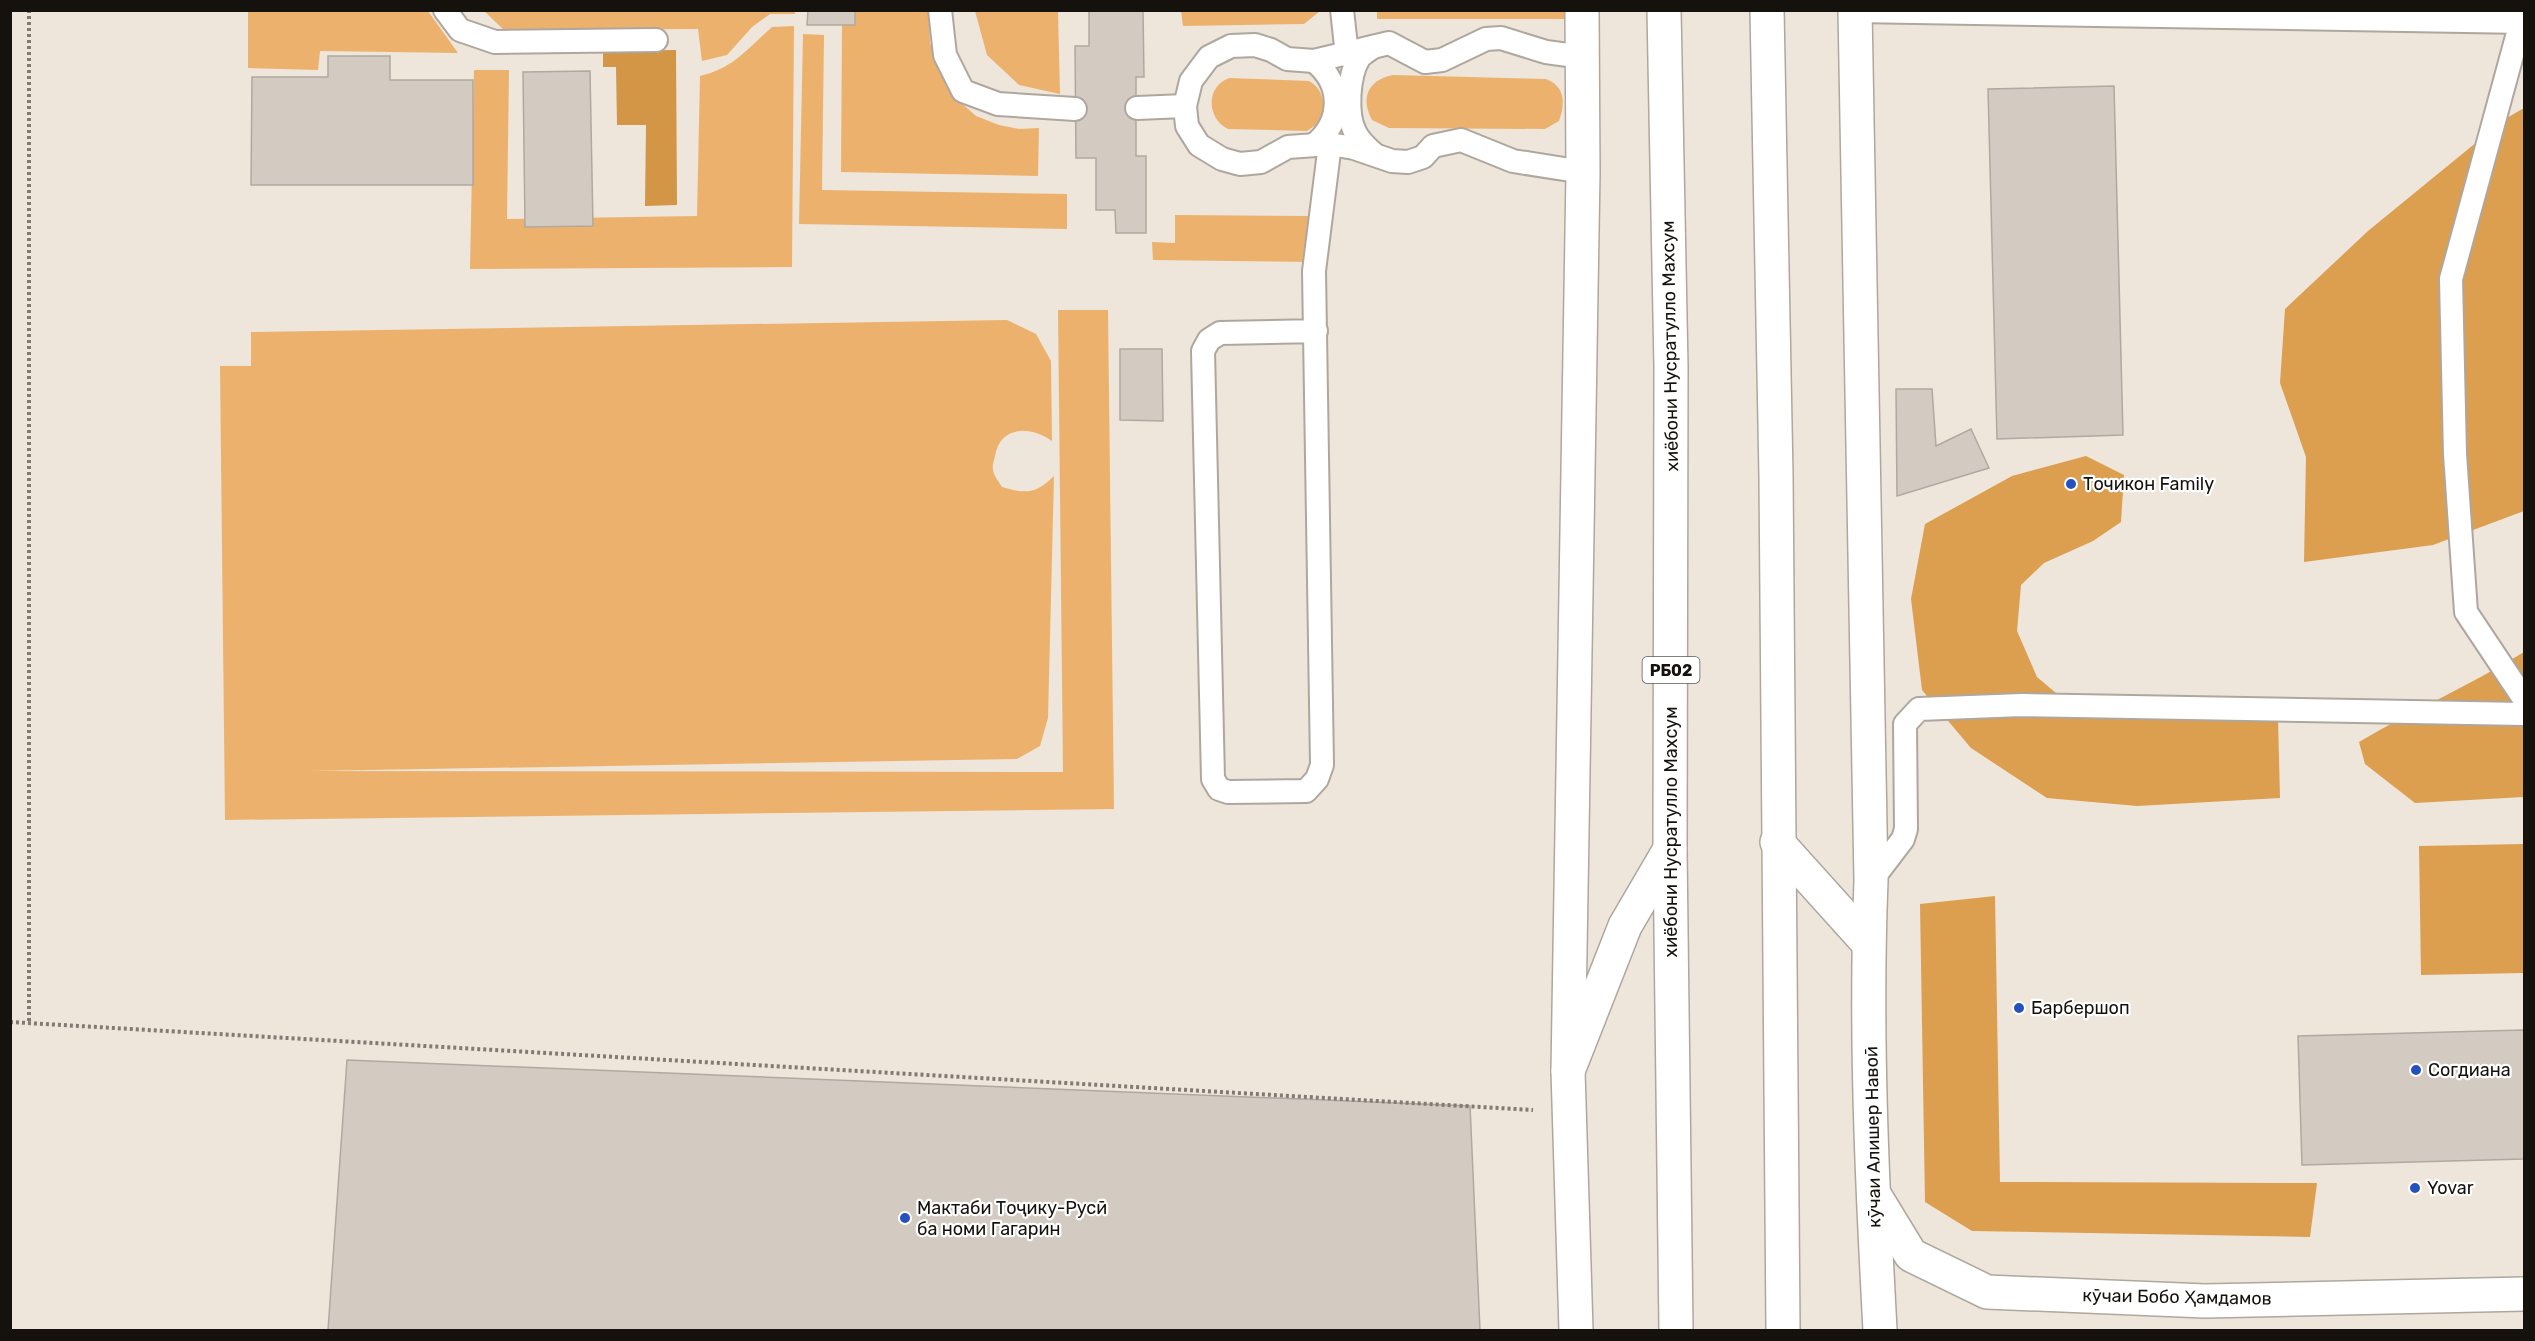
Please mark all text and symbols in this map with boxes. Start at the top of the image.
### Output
street label: хиёбони Нусратулло Махсум [1657,220,1683,472]
place label: Точикон Family [2083,473,2214,495]
marker: Точикон Family [2064,477,2078,491]
road number: РБ02 [1642,657,1700,683]
street label: хиёбони Нусратулло Махсум [1660,706,1682,958]
place label: Барбершоп [2031,997,2130,1019]
marker: Барбершоп [2012,1001,2026,1015]
street label: кӯчаи Алишер Навоӣ [1860,1046,1886,1228]
place label: Согдиана [2428,1059,2511,1081]
marker: Согдиана [2409,1063,2423,1077]
place label: Yovar [2427,1177,2474,1199]
marker: Yovar [2408,1181,2422,1195]
place label: Мактаби Тоҷику-Русӣ ба номи Гагарин [917,1197,1107,1240]
marker: Мактаби Тоҷику-Русӣ ба номи Гагарин [898,1211,912,1225]
street label: кӯчаи Бобо Ҳамдамов [2082,1284,2272,1310]

